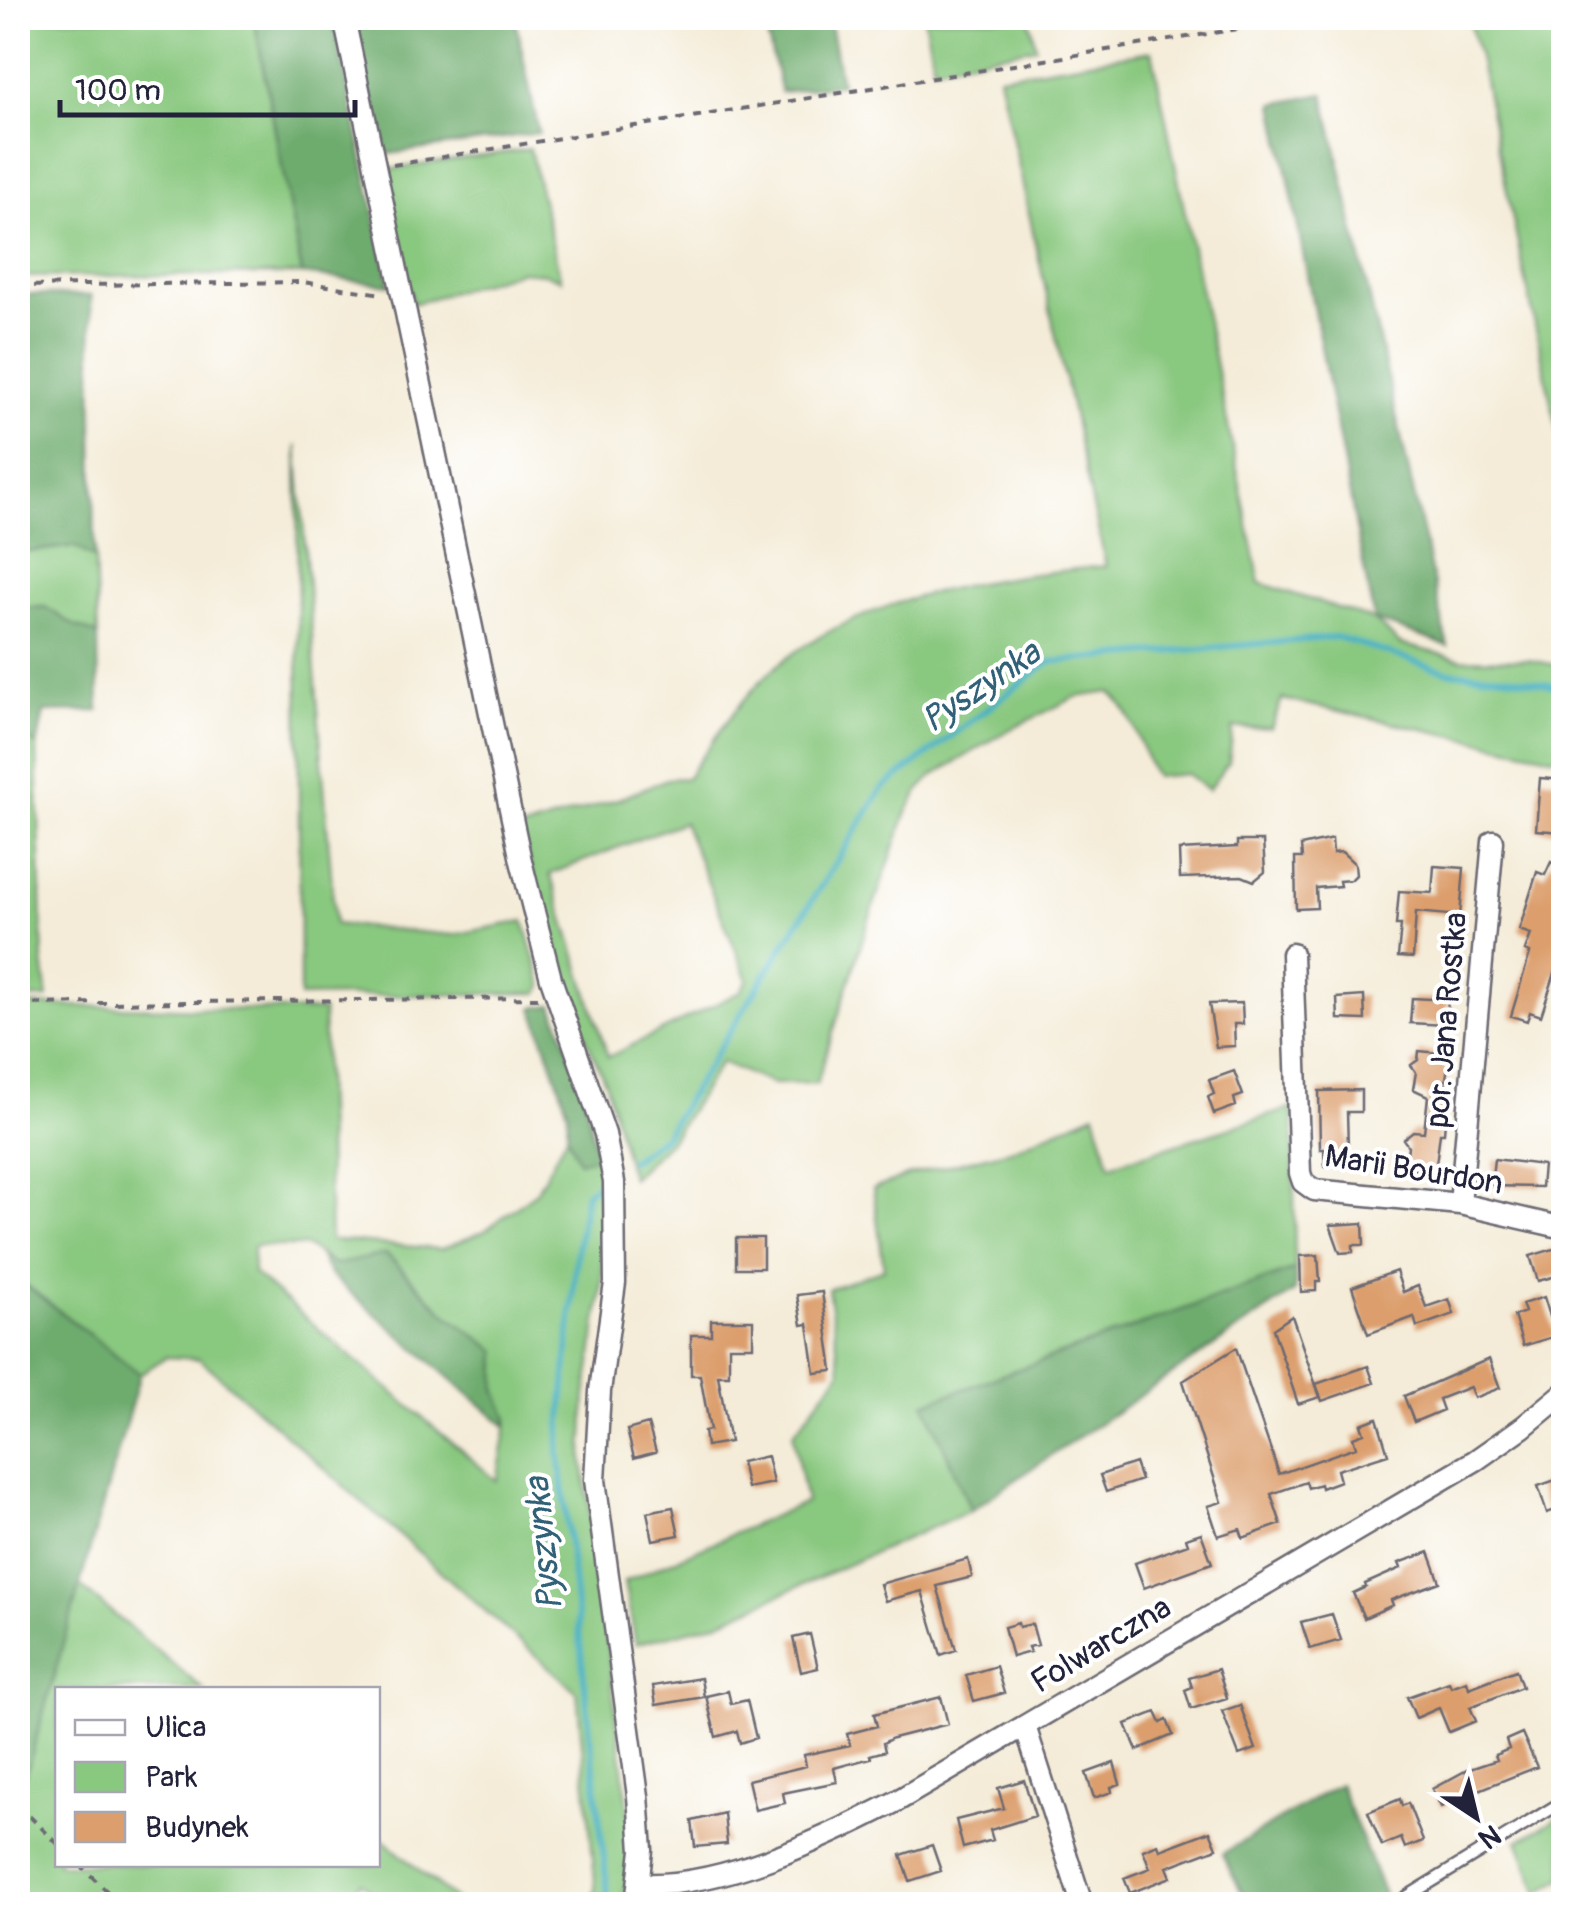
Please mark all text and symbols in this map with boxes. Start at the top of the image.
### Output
scale bar [60,55,355,117]
text: 100 m [75,72,161,109]
water label: Pyszynka [913,630,1050,743]
street label: por. Jana Rostka [1418,911,1476,1129]
street label: Marii Bourdon [1322,1136,1506,1204]
water label: Pyszynka [515,1473,573,1613]
street label: Folwarczna [1024,1588,1178,1702]
legend [55,1687,380,1867]
text: Ulica [145,1709,207,1746]
text: Park [145,1759,198,1796]
north arrow [1426,1767,1526,1867]
text: Budynek [145,1809,249,1846]
text: N [1472,1816,1507,1856]

